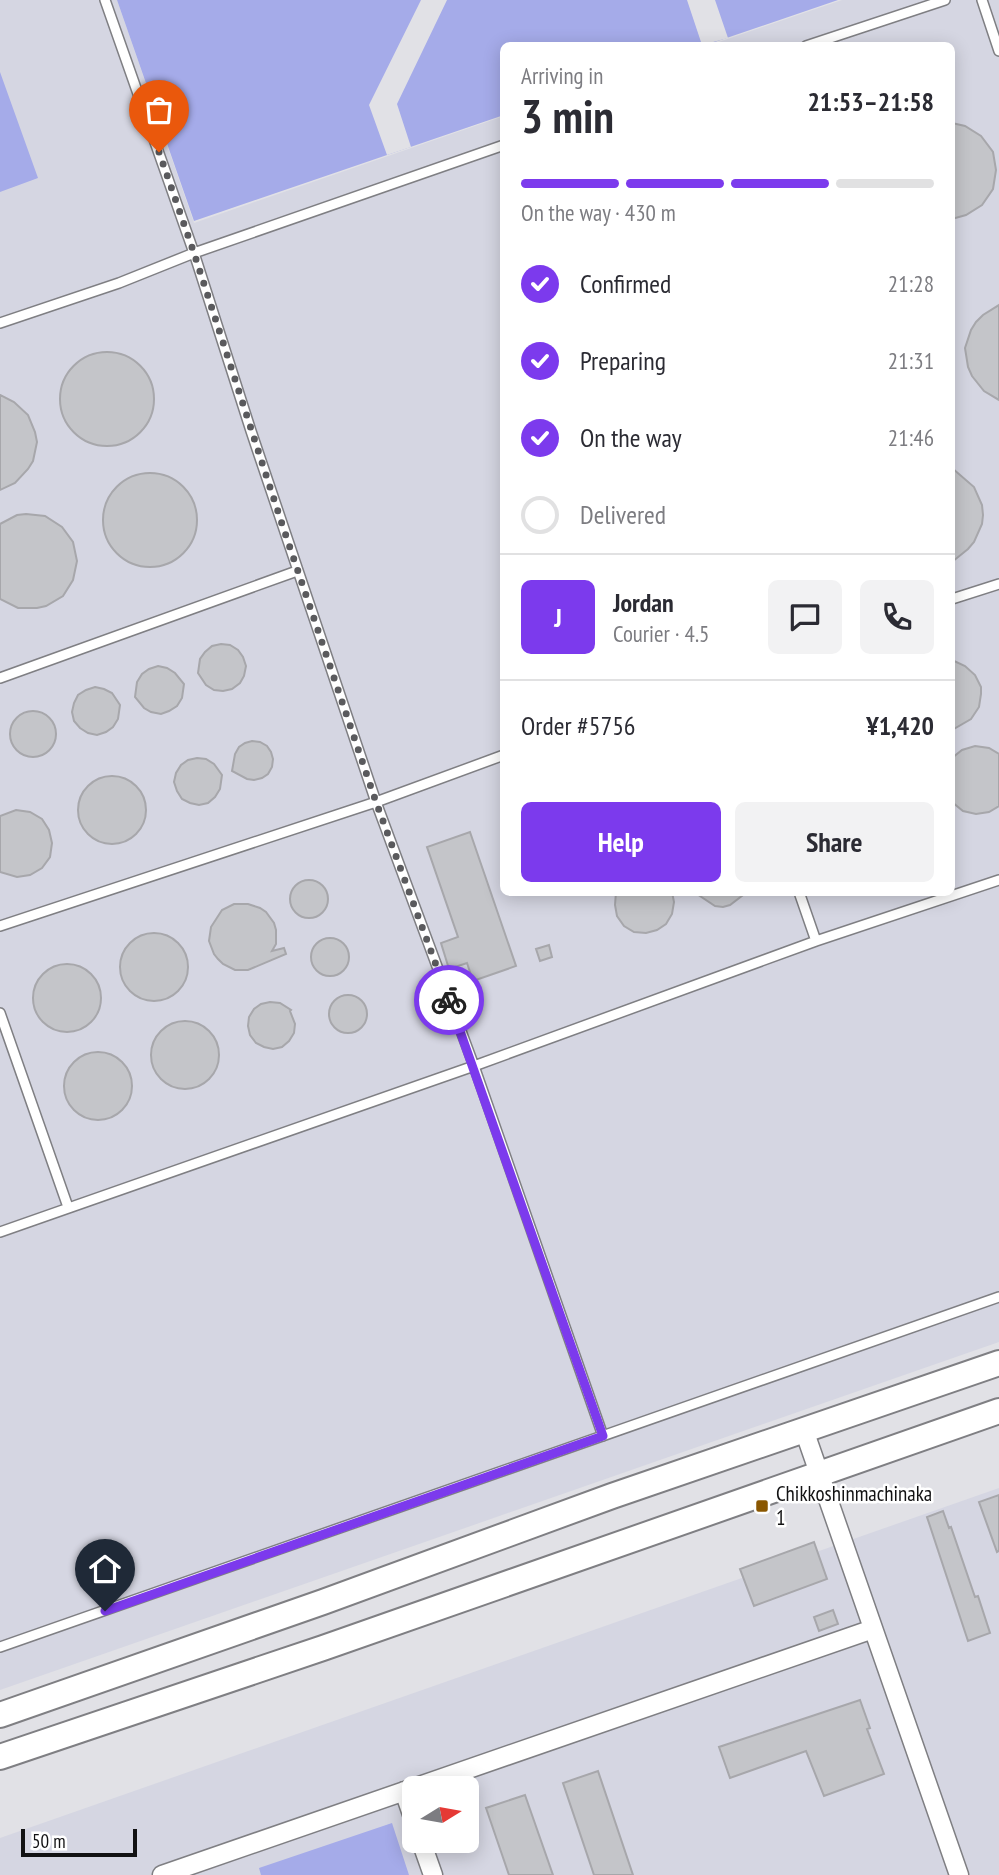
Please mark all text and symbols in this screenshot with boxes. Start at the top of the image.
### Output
text: Arriving in [521,61,603,90]
pin [129,80,189,152]
text: 21:53–21:58 [807,85,934,118]
text: 3 min [521,86,614,146]
icon: bag [140,91,178,129]
text: On the way · 430 m [521,198,676,227]
icon: check [521,265,559,303]
text: Confirmed [580,267,671,300]
text: 21:28 [888,269,934,298]
icon: check [521,342,559,380]
text: Preparing [580,344,666,377]
text: 21:31 [888,346,934,375]
icon: check [521,419,559,457]
text: On the way [580,421,682,454]
text: 21:46 [888,423,934,452]
text: Delivered [580,498,666,531]
button: chat [768,580,842,654]
button: phone [860,580,934,654]
text: Jordan [613,586,674,619]
text: J [554,601,562,634]
text: Courier · 4.5 [613,619,709,648]
text: Order #5756 [521,709,636,742]
text: ¥1,420 [866,709,934,742]
button: Help [521,802,721,882]
button: Share [735,802,934,882]
courier [414,965,484,1035]
icon: bike [430,981,468,1019]
place label: Chikkoshinmachinaka 1 [776,1480,932,1531]
marker: Chikkoshinmachinaka 1 [754,1498,770,1514]
pin [75,1539,135,1611]
icon: home [86,1550,124,1588]
north arrow [402,1776,480,1853]
map controls [402,1776,479,1853]
scale bar [21,1826,136,1858]
text: 50 m [32,1829,66,1853]

